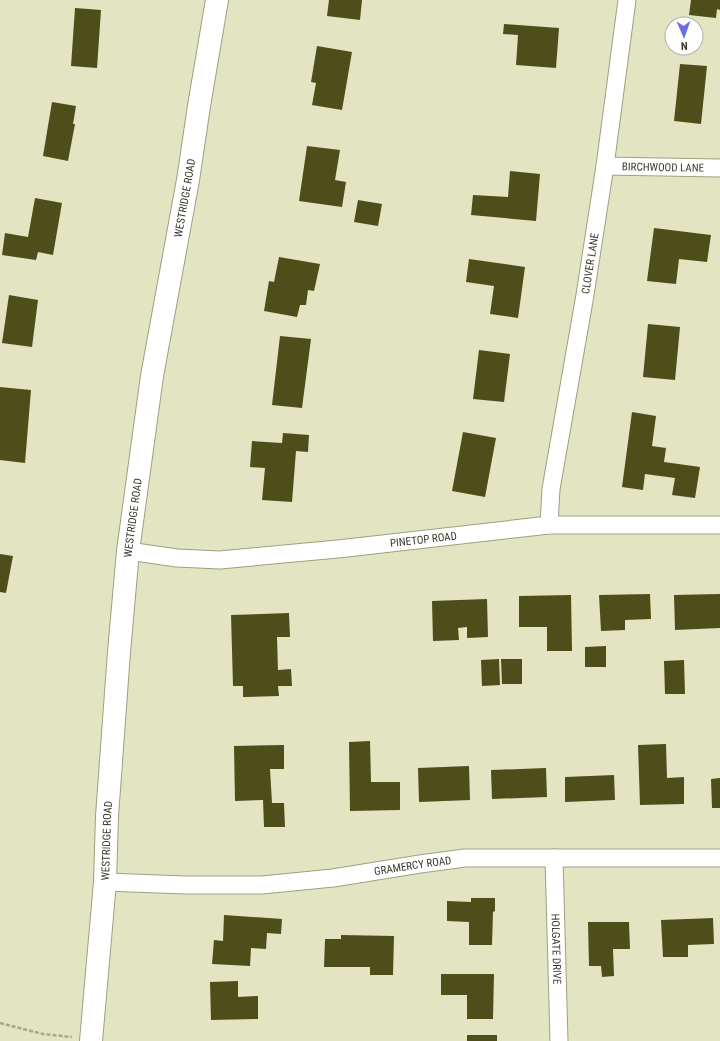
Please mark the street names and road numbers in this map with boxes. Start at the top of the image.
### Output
street label: WESTRIDGE ROAD [171,158,198,238]
street label: BIRCHWOOD LANE [622,160,705,174]
street label: CLOVER LANE [579,231,601,295]
street label: WESTRIDGE ROAD [121,477,144,558]
street label: PINETOP ROAD [389,529,457,550]
street label: WESTRIDGE ROAD [99,800,115,881]
street label: GRAMERCY ROAD [373,853,452,878]
street label: HOLGATE DRIVE [549,913,564,985]

